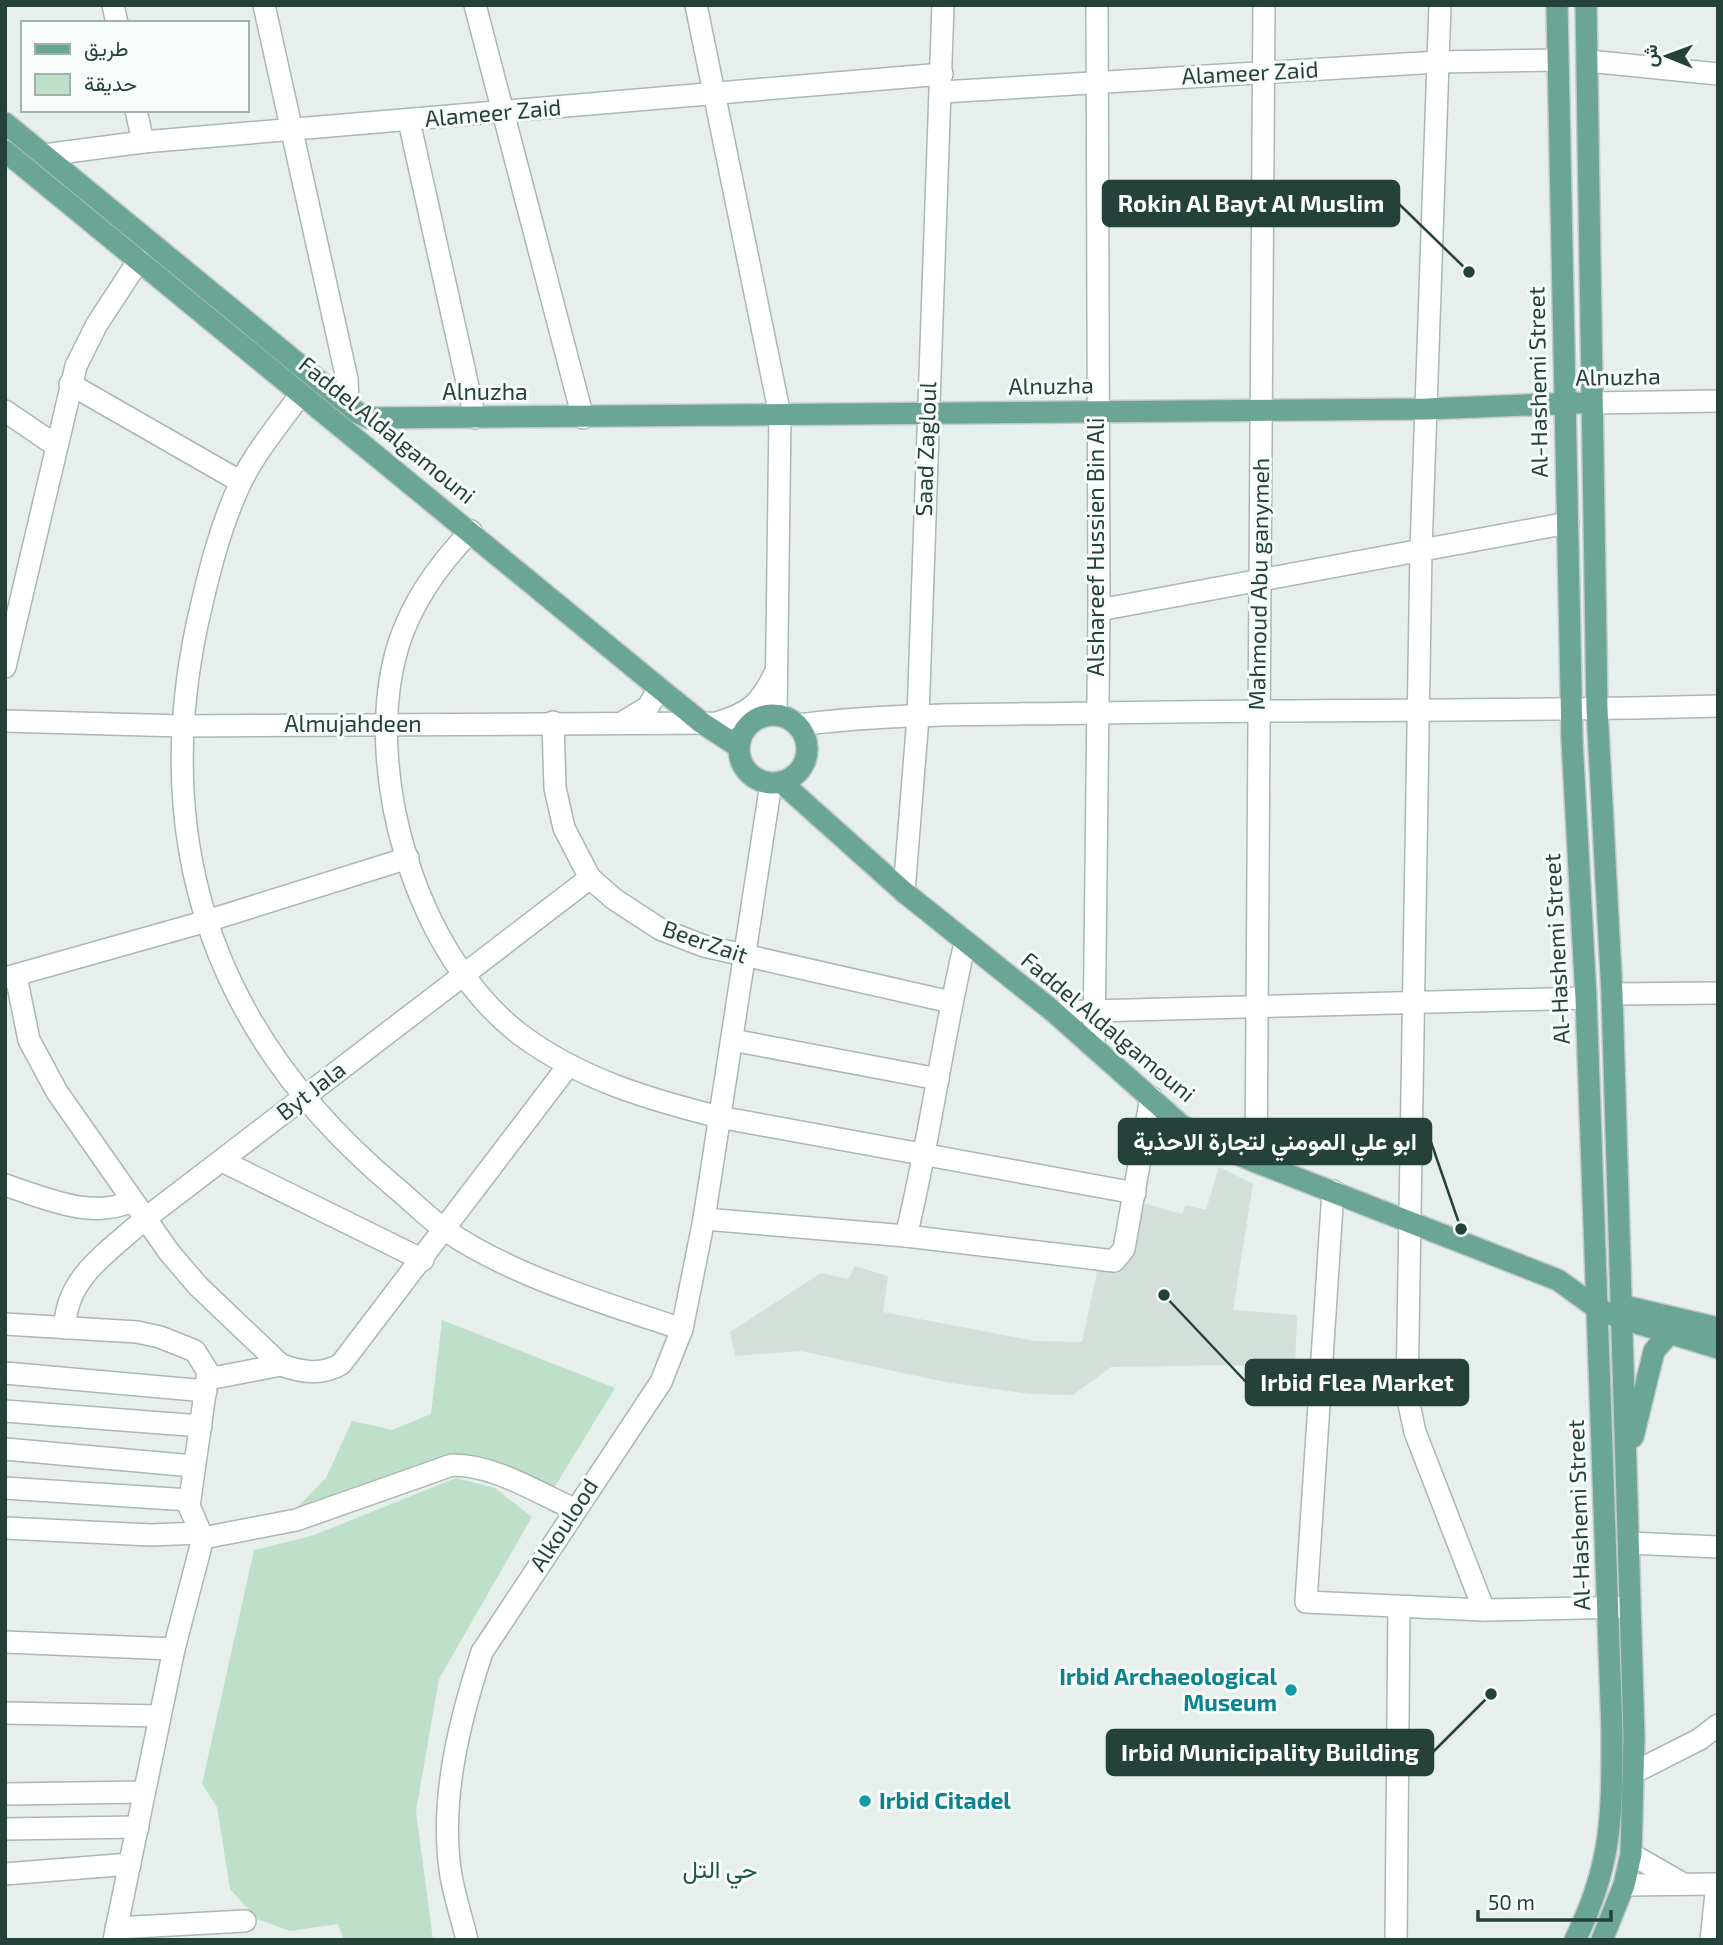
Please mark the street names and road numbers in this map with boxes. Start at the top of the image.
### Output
street label: Alameer Zaid [1181,54,1319,90]
street label: Alameer Zaid [423,92,562,132]
street label: Al-Hashemi Street [1521,286,1553,478]
street label: Faddel Aldalgamouni [294,350,481,509]
street label: Alnuzha [1575,361,1661,391]
street label: Alnuzha [1008,370,1094,400]
street label: Alnuzha [442,377,528,405]
street label: Saad Zagloul [909,381,941,517]
street label: Alshareef Hussien Bin Ali [1081,417,1109,677]
street label: Mahmoud Abu ganymeh [1242,457,1274,711]
street label: Almujahdeen [284,709,422,737]
street label: Al-Hashemi Street [1537,853,1575,1045]
street label: BeerZait [659,913,752,969]
street label: Faddel Aldalgamouni [1016,945,1201,1107]
street label: Byt Jala [270,1055,350,1126]
street label: Al-Hashemi Street [1561,1419,1595,1611]
street label: Alkoulood [523,1473,603,1576]

